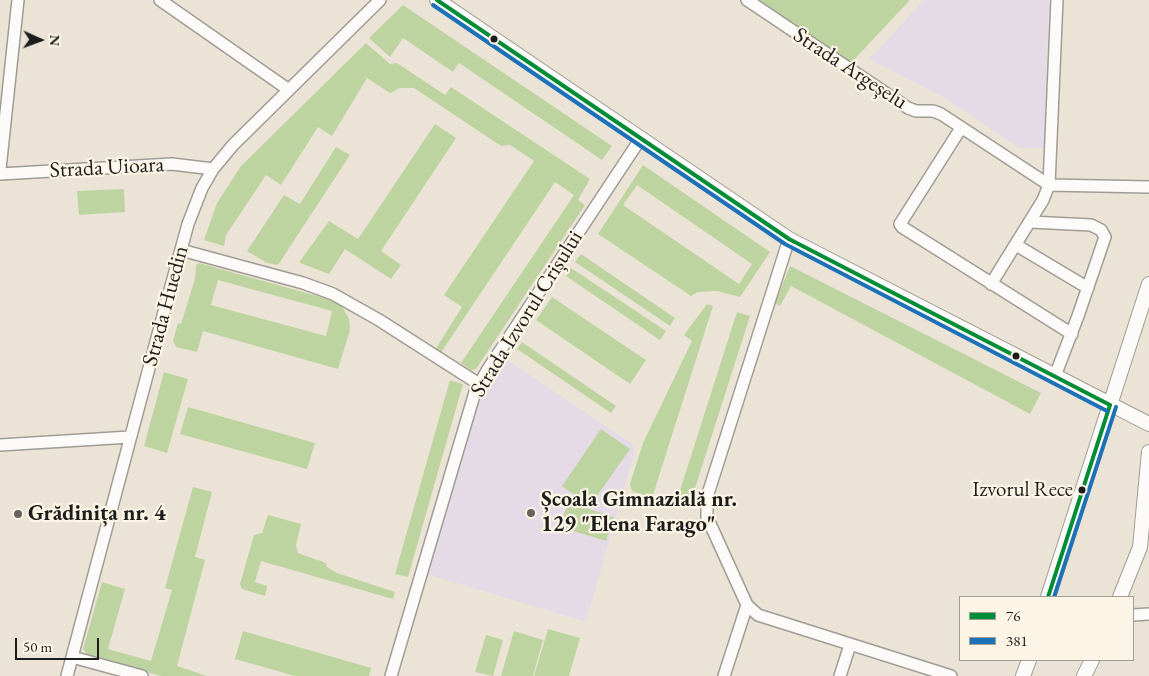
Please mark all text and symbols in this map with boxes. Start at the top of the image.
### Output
north arrow [15,15,65,65]
street label: Strada Argeșelu [788,22,912,116]
unlabelled marker [489,34,499,44]
text: N [46,35,64,46]
street label: Strada Uioara [49,152,165,184]
street label: Strada Izvorul Crișului [465,226,589,402]
street label: Strada Huedin [137,243,195,369]
unlabelled marker [1011,351,1021,361]
place label: Izvorul Rece [972,477,1073,503]
marker: Izvorul Rece [1077,485,1087,495]
place label: Școala Gimnazială nr. 129 "Elena Farago" [541,487,737,538]
place label: Grădinița nr. 4 [28,501,166,527]
marker: Școala Gimnazială nr. 129 "Elena Farago" [525,507,537,519]
marker: Grădinița nr. 4 [12,508,24,520]
legend [959,596,1134,661]
text: 76 [1006,606,1020,625]
scale bar [18,628,101,660]
text: 381 [1006,631,1028,650]
text: 50 m [23,637,52,656]

